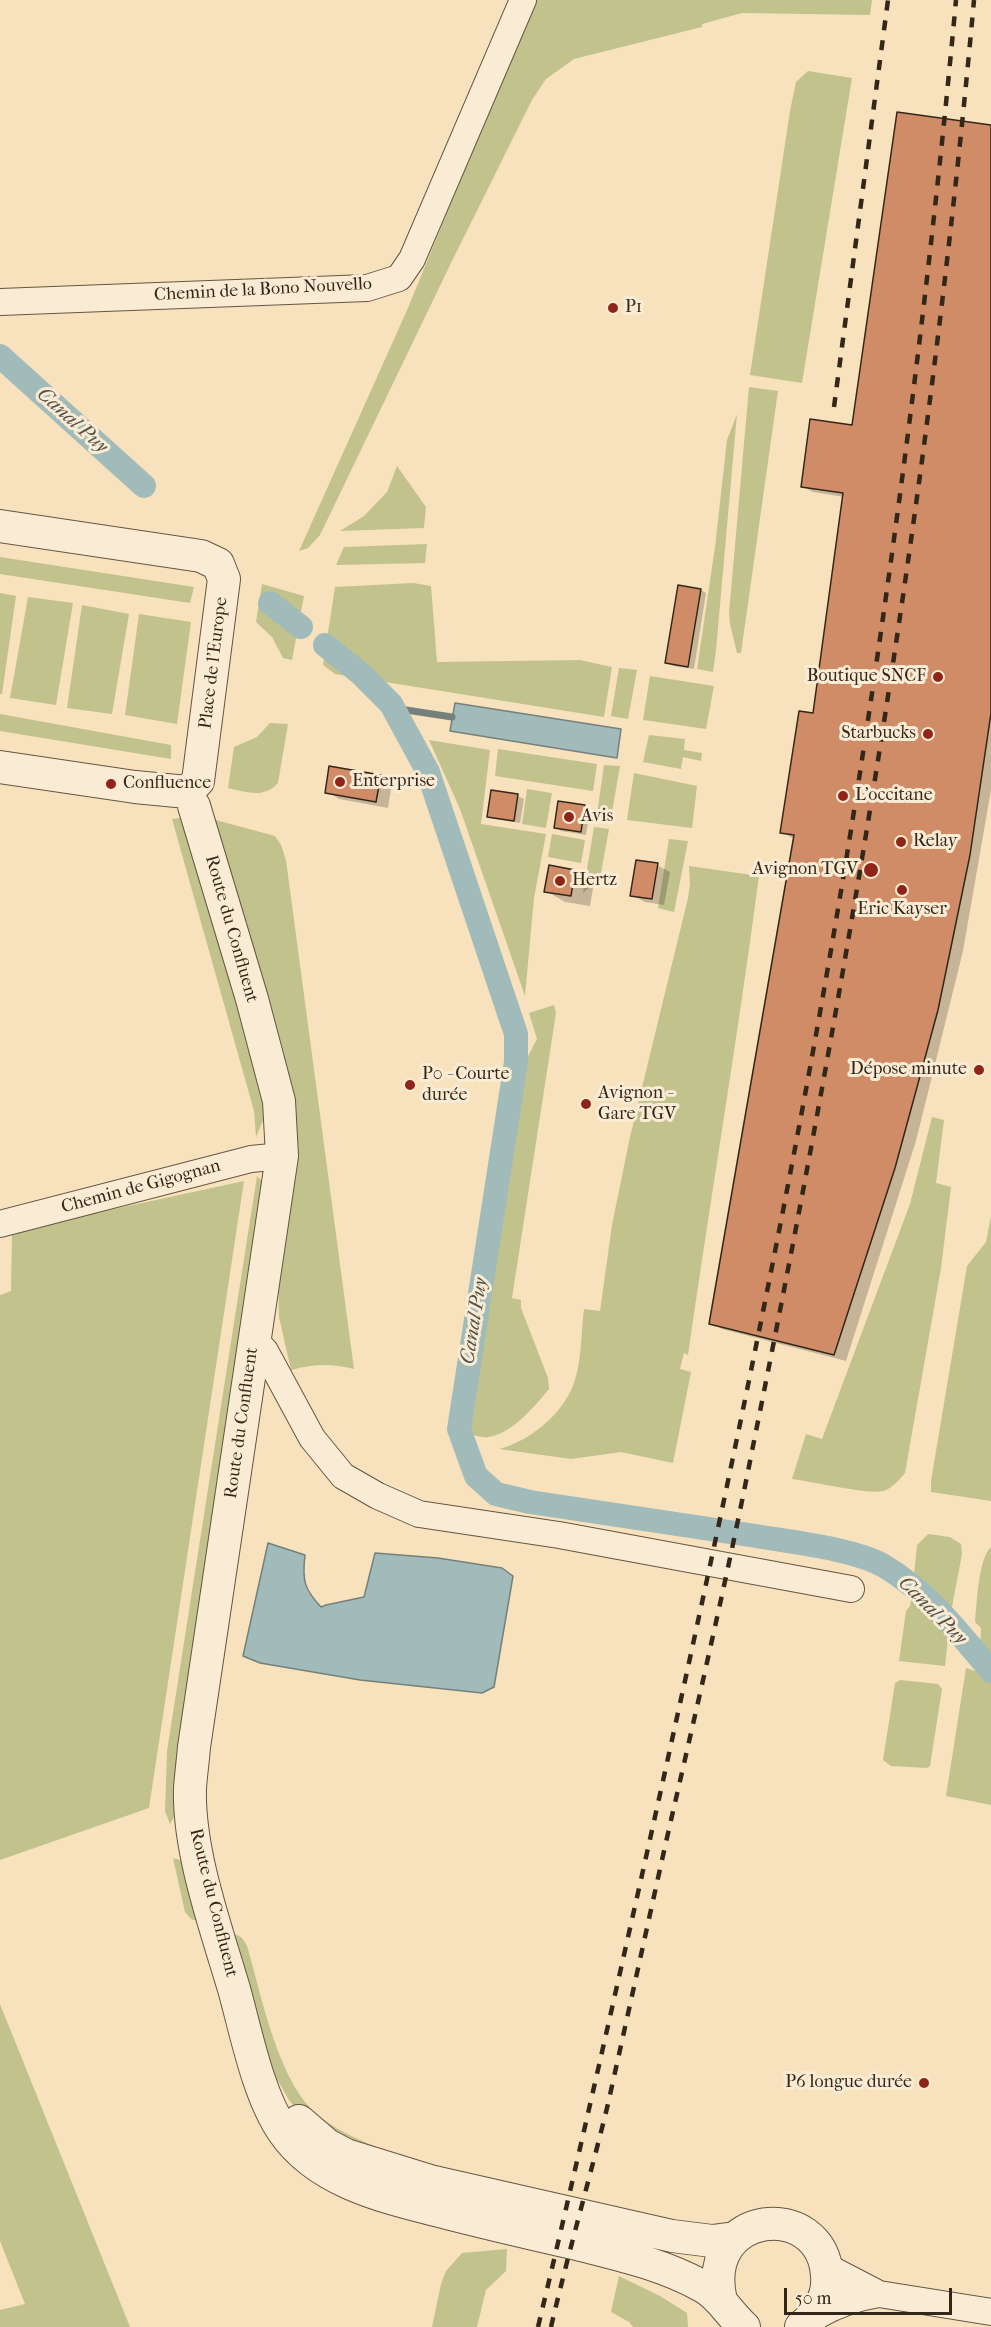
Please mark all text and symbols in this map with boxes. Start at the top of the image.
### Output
street label: Chemin de la Bono Nouvello [153,274,373,306]
place label: P1 [625,297,642,319]
marker: P1 [606,301,620,315]
water label: Canal Puy [32,383,112,459]
street label: Place de l'Europe [195,596,233,730]
place label: Boutique SNCF [807,666,926,688]
marker: Boutique SNCF [931,670,945,684]
place label: Starbucks [841,723,916,745]
marker: Starbucks [921,727,935,741]
place label: Enterprise [352,771,435,793]
place label: Confluence [123,773,211,795]
marker: Enterprise [333,775,347,789]
marker: Confluence [104,777,118,791]
place label: L'occitane [855,785,933,807]
marker: L'occitane [836,789,850,803]
place label: Avis [581,806,613,828]
marker: Avis [562,810,576,824]
place label: Relay [913,831,957,853]
marker: Relay [894,835,908,849]
street label: Route du Confluent [200,853,262,1005]
place label: Avignon TGV [752,859,858,881]
marker: Avignon TGV [862,861,880,879]
place label: Hertz [572,870,617,892]
marker: Hertz [553,874,567,888]
marker: Eric Kayser [895,883,909,897]
place label: Eric Kayser [857,899,947,921]
place label: Dépose minute [850,1059,967,1081]
marker: Dépose minute [972,1063,986,1077]
place label: P0 - Courte durée [422,1064,510,1106]
marker: P0 - Courte durée [403,1078,417,1092]
place label: Avignon - Gare TGV [598,1083,676,1126]
marker: Avignon - Gare TGV [579,1097,593,1111]
street label: Chemin de Gigognan [59,1155,223,1219]
water label: Canal Puy [456,1276,494,1366]
street label: Route du Confluent [221,1346,263,1500]
water label: Canal Puy [893,1572,971,1650]
street label: Route du Confluent [184,1826,242,1980]
place label: P6 longue durée [785,2072,912,2094]
marker: P6 longue durée [917,2076,931,2090]
scale bar [787,2276,955,2314]
text: 50 m [795,2288,831,2309]

